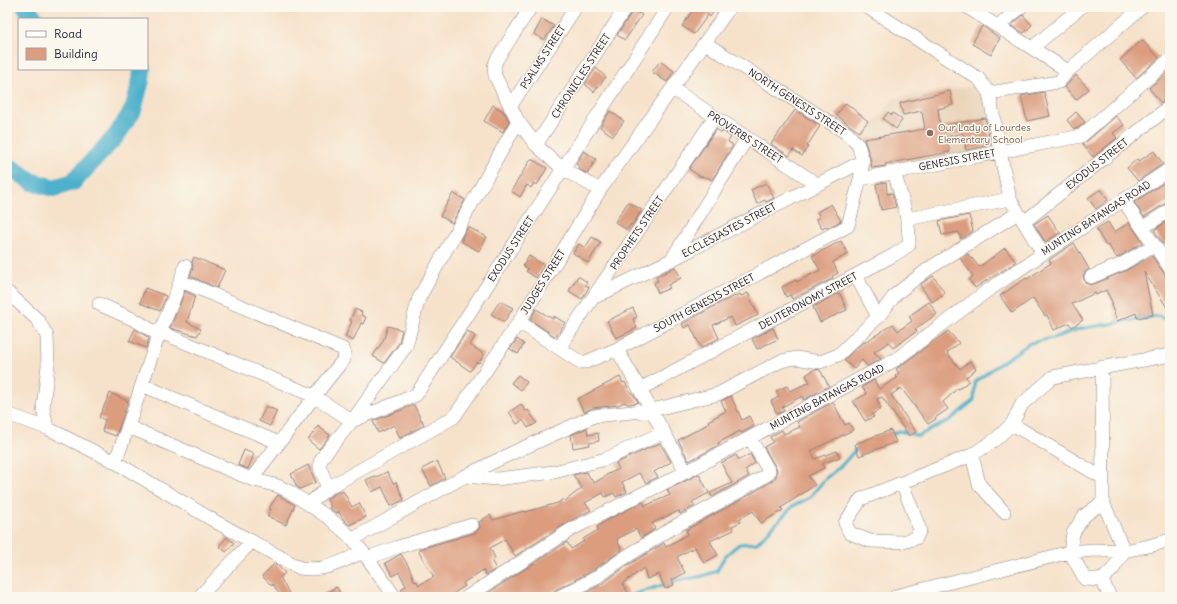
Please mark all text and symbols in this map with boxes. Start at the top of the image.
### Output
legend [18,18,148,70]
street label: PSALMS STREET [518,23,568,91]
text: Road [54,26,82,41]
street label: CHRONICLES STREET [549,31,613,121]
text: Building [54,46,98,61]
street label: NORTH GENESIS STREET [746,66,848,138]
street label: PROVERBS STREET [705,108,785,166]
place label: Our Lady of Lourdes Elementary School [938,121,1031,146]
marker: Our Lady of Lourdes Elementary School [925,128,935,138]
street label: EXODUS STREET [1063,136,1131,192]
street label: GENESIS STREET [918,146,996,174]
street label: MUNTING BATANGAS ROAD [1039,178,1153,258]
street label: PROPHETS STREET [607,194,667,272]
street label: ECCLESIASTES STREET [680,200,778,260]
street label: EXODUS STREET [485,214,537,284]
street label: JUDGES STREET [518,247,568,317]
street label: DEUTERONOMY STREET [757,270,859,332]
street label: SOUTH GENESIS STREET [651,271,757,335]
street label: MUNTING BATANGAS ROAD [768,361,886,433]

